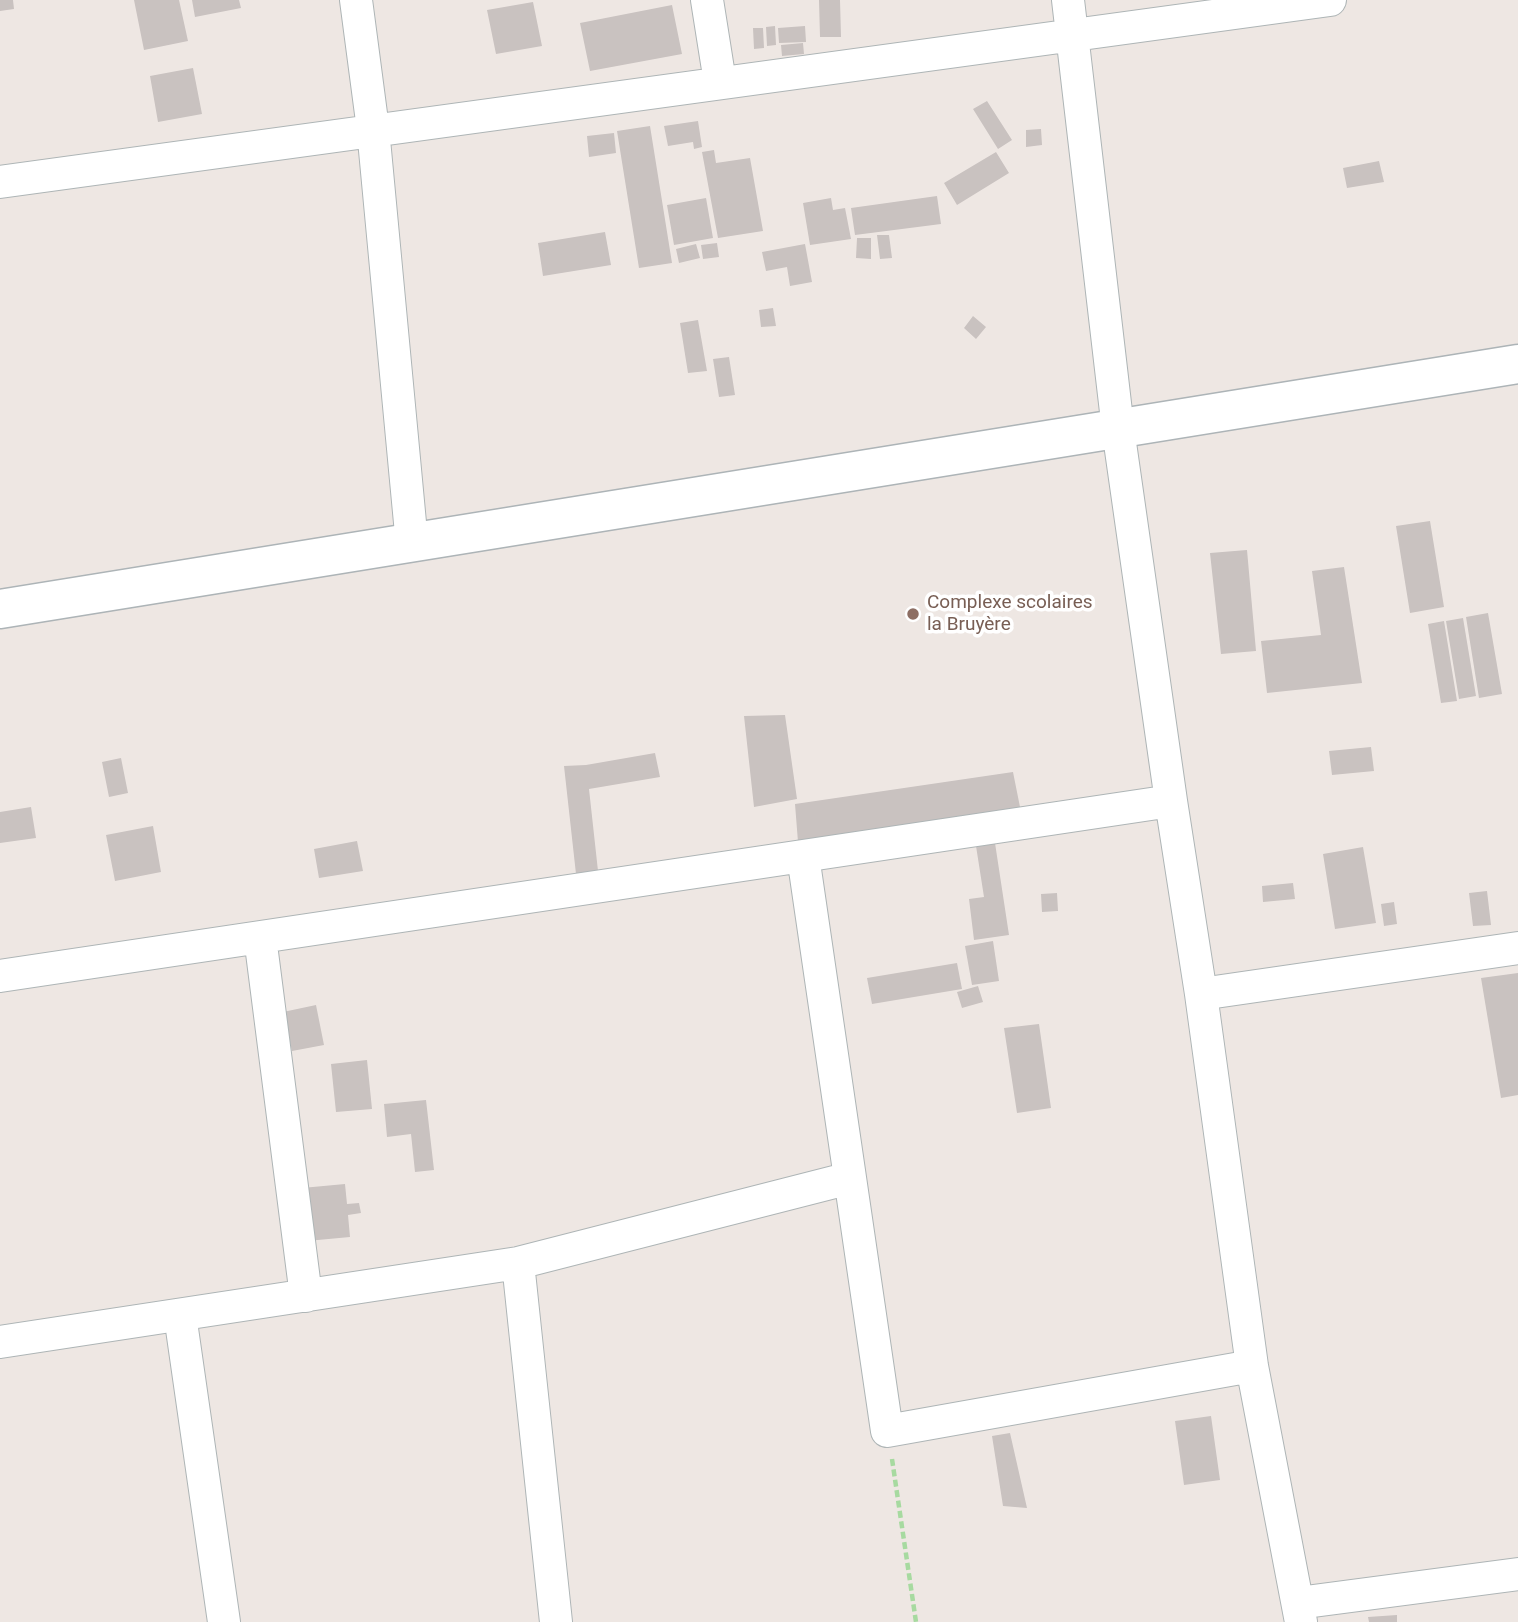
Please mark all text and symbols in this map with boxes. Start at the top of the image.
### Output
place label: Complexe scolaires la Bruyère [927,592,1093,636]
marker: Complexe scolaires la Bruyère [905,606,921,622]

